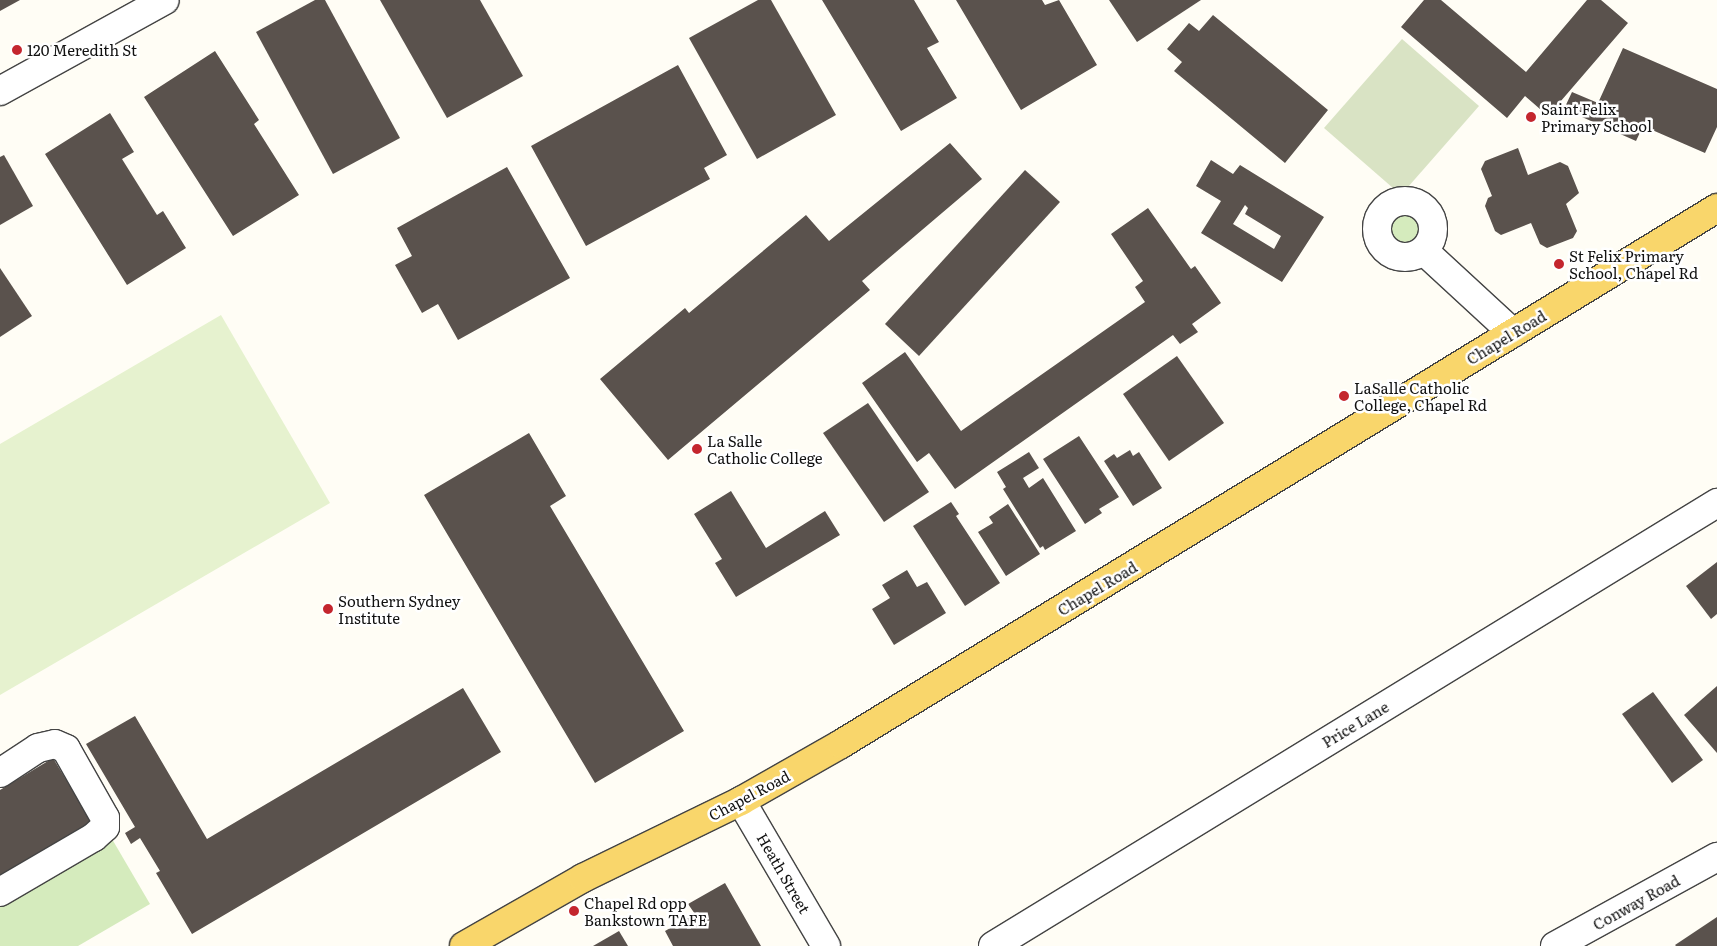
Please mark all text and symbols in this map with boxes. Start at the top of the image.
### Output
place label: 120 Meredith St [27,41,137,59]
marker: 120 Meredith St [11,44,23,56]
place label: Saint Felix Primary School [1541,99,1652,134]
marker: Saint Felix Primary School [1525,111,1537,123]
place label: St Felix Primary School, Chapel Rd [1569,246,1698,281]
marker: St Felix Primary School, Chapel Rd [1553,258,1565,270]
street label: Chapel Road [1463,306,1549,368]
place label: LaSalle Catholic College, Chapel Rd [1354,378,1487,413]
marker: LaSalle Catholic College, Chapel Rd [1338,390,1350,402]
place label: La Salle Catholic College [707,431,823,466]
marker: La Salle Catholic College [691,443,703,455]
street label: Chapel Road [1054,557,1140,619]
place label: Southern Sydney Institute [338,591,460,626]
marker: Southern Sydney Institute [322,603,334,615]
street label: Price Lane [1318,697,1392,751]
street label: Chapel Road [705,766,793,824]
street label: Heath Street [754,830,814,916]
street label: Conway Road [1589,871,1683,933]
place label: Chapel Rd opp Bankstown TAFE [584,893,707,928]
marker: Chapel Rd opp Bankstown TAFE [568,905,580,917]

